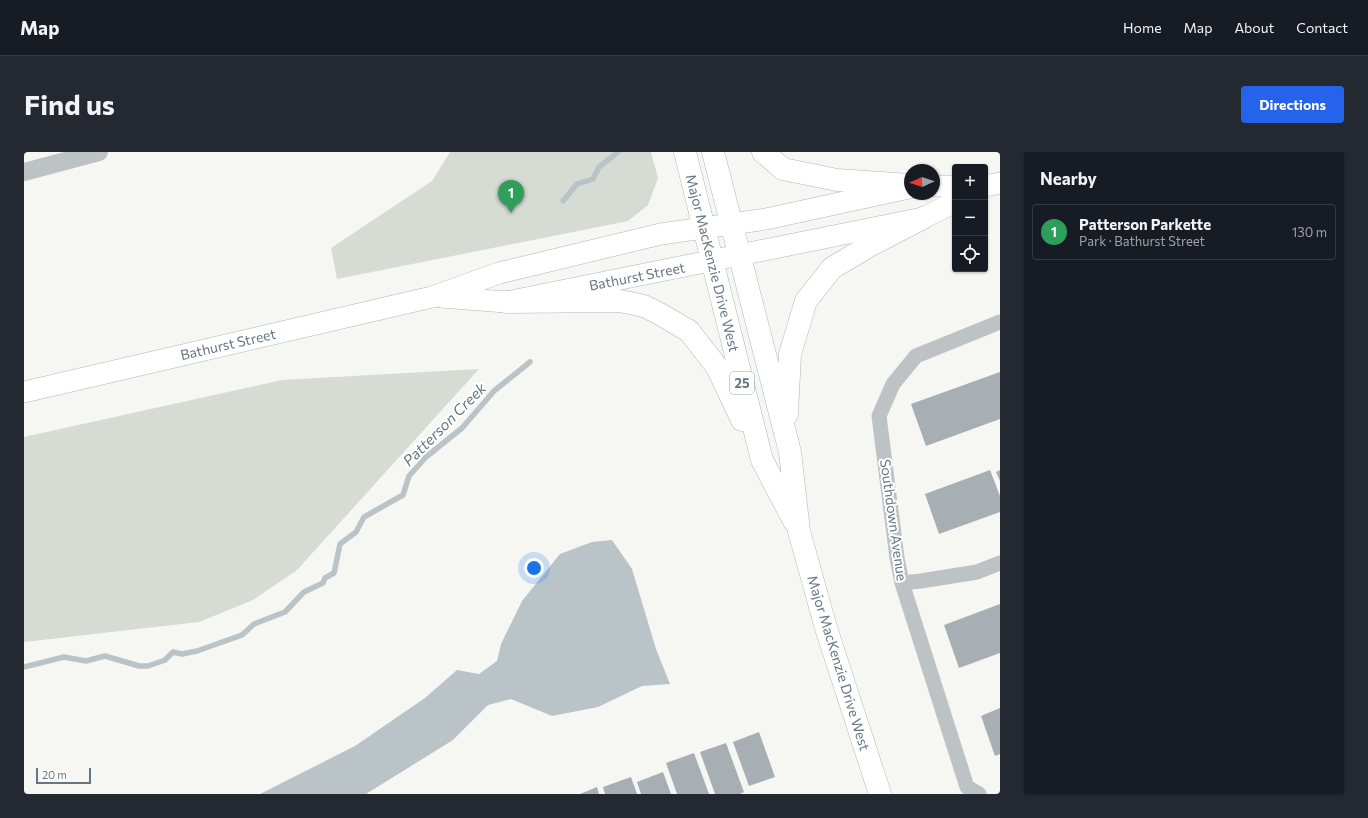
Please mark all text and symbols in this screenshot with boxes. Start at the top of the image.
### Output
text: Map [20,16,59,39]
text: Home [1123,19,1162,36]
text: Map [1184,19,1212,36]
text: About [1234,19,1274,36]
text: Contact [1296,19,1348,36]
button: Directions [1241,86,1344,123]
text: Find us [24,87,115,121]
north arrow [904,164,940,200]
map controls [952,164,988,272]
button: + [952,164,988,200]
text: Nearby [1040,168,1097,189]
street label: Major MacKenzie Drive West [683,172,743,354]
pin: 1 [498,180,524,213]
button: − [952,200,988,236]
text: Patterson Parkette [1079,215,1211,233]
text: 1 [1051,224,1057,240]
text: 130 m [1292,224,1327,240]
text: Park · Bathurst Street [1079,233,1205,249]
button: locate [952,236,988,272]
street label: Bathurst Street [587,258,687,294]
street label: Bathurst Street [179,325,278,363]
road number: 25 [730,372,754,394]
water label: Patterson Creek [399,378,490,469]
street label: Southdown Avenue [877,458,911,582]
your location [524,558,544,578]
street label: Major MacKenzie Drive West [804,573,874,753]
scale bar [36,766,91,785]
text: 20 m [42,768,67,781]

